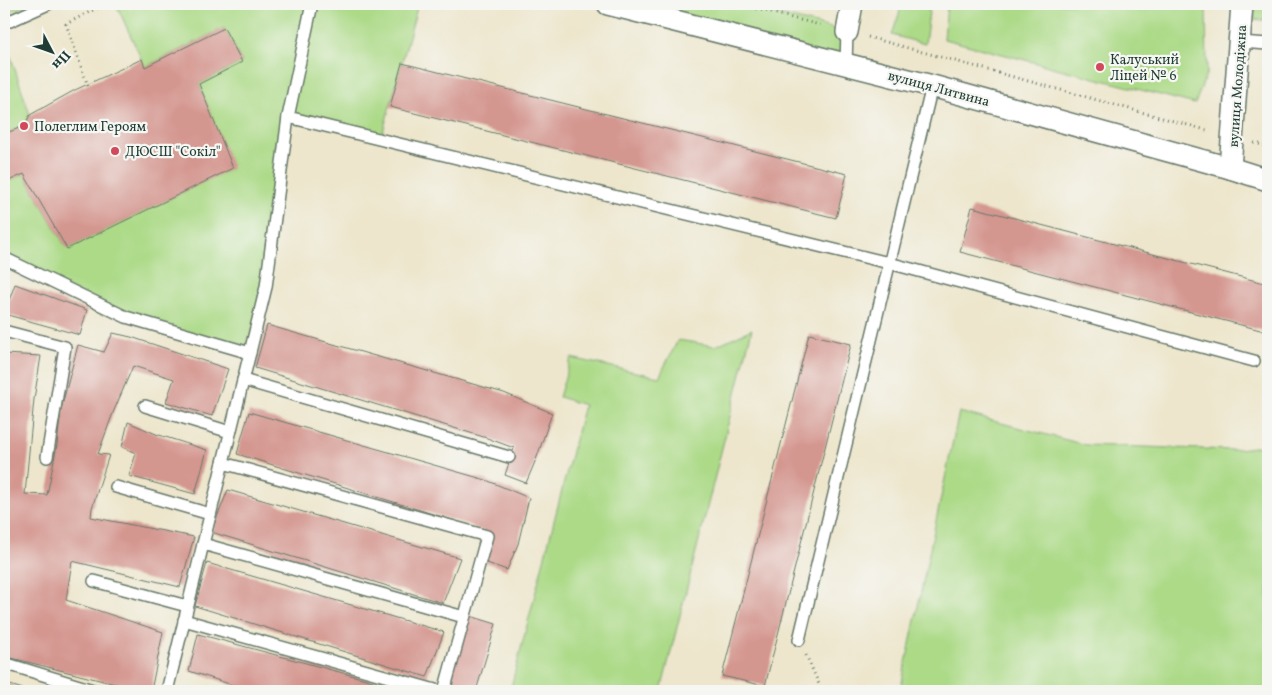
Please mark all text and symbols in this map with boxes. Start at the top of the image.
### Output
street label: вулиця Молодіжна [1225,24,1252,148]
north arrow [28,28,78,78]
text: Пн [47,46,74,73]
place label: Калуський Ліцей № 6 [1110,51,1179,86]
marker: Калуський Ліцей № 6 [1094,61,1106,73]
street label: вулиця Литвина [886,67,992,112]
place label: Полеглим Героям [34,118,147,137]
marker: Полеглим Героям [18,120,30,132]
place label: ДЮСШ "Сокіл" [125,143,221,162]
marker: ДЮСШ "Сокіл" [109,145,121,157]

